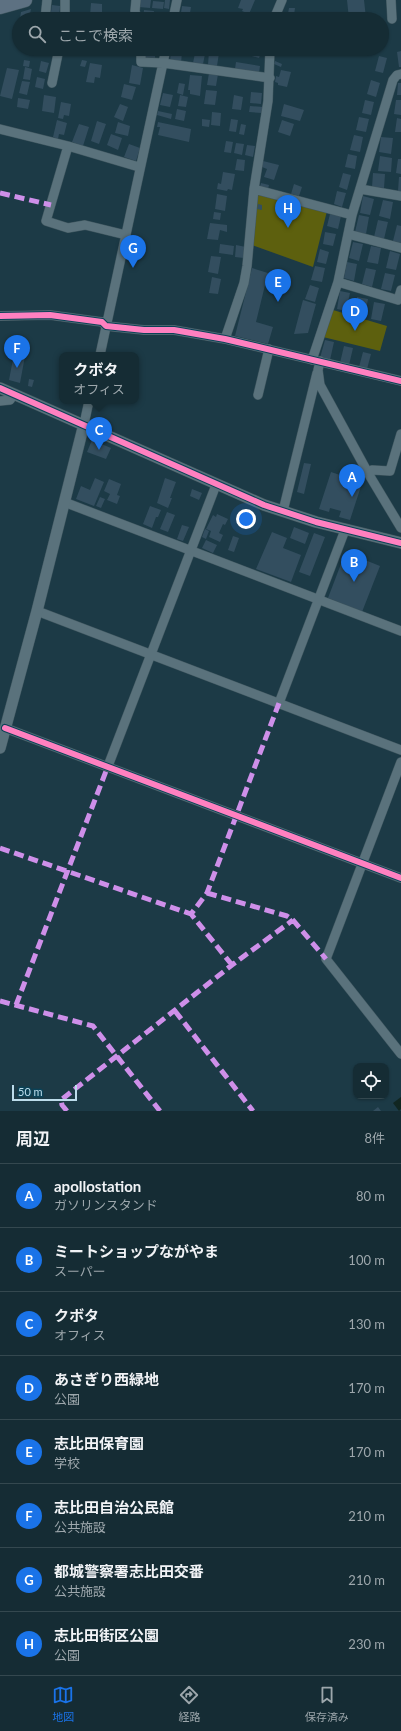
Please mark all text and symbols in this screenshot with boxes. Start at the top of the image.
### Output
search box [12,12,389,56]
icon: search [26,23,48,45]
text: ここで検索 [58,26,133,44]
pin: H [275,195,301,228]
pin: G [120,235,146,268]
pin: E [265,269,291,302]
pin: D [342,298,368,331]
pin: F [4,335,30,368]
popup [59,352,139,404]
text: クボタ [73,360,118,378]
text: オフィス [73,381,125,397]
pin: C [86,417,112,450]
pin: A [339,464,365,497]
your location [236,509,256,529]
pin: B [341,549,367,582]
map controls [353,1063,389,1099]
button: locate [353,1063,389,1099]
scale bar [12,1083,77,1102]
text: 50 m [18,1085,43,1098]
text: 周辺 [16,1128,50,1149]
text: 8件 [364,1130,385,1146]
text: apollostation [54,1177,141,1195]
text: A [24,1188,34,1204]
text: 80 m [356,1188,385,1204]
text: ガソリンスタンド [54,1197,158,1213]
text: ミートショップながやま [54,1242,219,1260]
text: B [25,1252,33,1268]
text: 100 m [348,1252,385,1268]
text: スーパー [54,1263,106,1279]
text: クボタ [54,1306,99,1324]
text: C [25,1316,33,1332]
text: 130 m [348,1316,385,1332]
text: オフィス [54,1327,106,1343]
text: あさぎり西緑地 [54,1370,159,1388]
text: D [24,1380,34,1396]
text: 170 m [348,1380,385,1396]
text: 公園 [54,1391,80,1407]
text: 志比田保育園 [54,1434,144,1452]
text: E [25,1444,33,1460]
text: 170 m [348,1444,385,1460]
text: 学校 [54,1455,80,1471]
text: 志比田自治公民館 [54,1498,174,1516]
text: F [25,1508,33,1524]
text: 210 m [348,1508,385,1524]
text: 公共施設 [54,1519,106,1535]
text: 都城警察署志比田交番 [54,1562,204,1580]
text: G [24,1572,34,1588]
text: 210 m [348,1572,385,1588]
text: 公共施設 [54,1583,106,1599]
text: 志比田街区公園 [54,1626,159,1644]
text: H [24,1636,34,1652]
text: 230 m [348,1636,385,1652]
text: 公園 [54,1647,80,1663]
tab: 地図 [52,1684,74,1724]
tab: 経路 [178,1684,200,1724]
tab: 保存済み [305,1684,349,1724]

